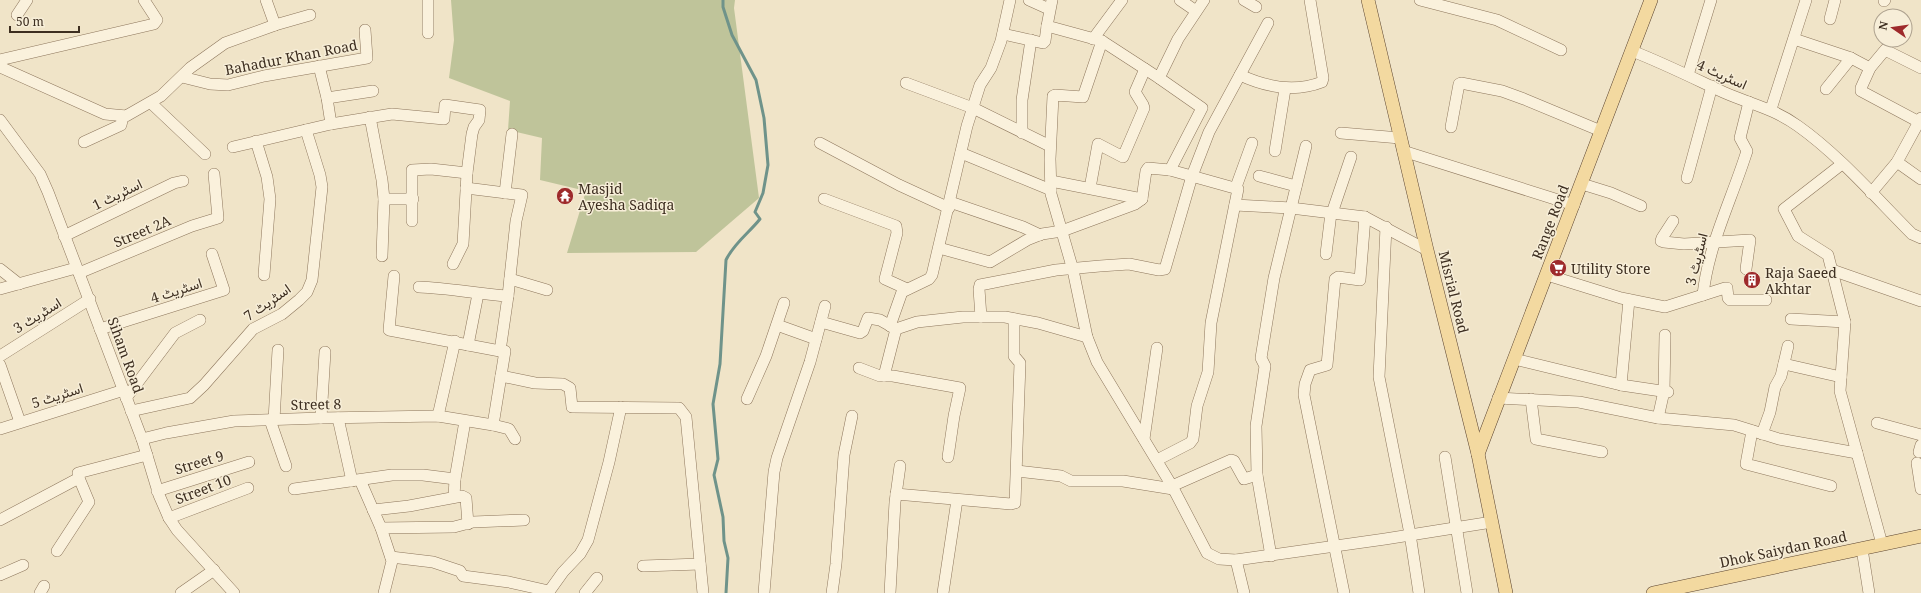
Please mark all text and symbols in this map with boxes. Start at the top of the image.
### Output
scale bar [10,8,79,34]
north arrow [1873,8,1913,48]
text: 50 m [16,13,44,30]
text: N [1874,19,1891,32]
street label: Bahadur Khan Road [223,35,359,79]
street label: اسٹریٹ 4 [1694,54,1750,94]
street label: اسٹریٹ 1 [89,174,145,214]
place label: Masjid Ayesha Sadiqa [578,179,674,214]
street label: Range Road [1527,182,1573,262]
temple icon: Masjid Ayesha Sadiqa [555,186,575,206]
street label: Street 2A [110,210,174,252]
street label: اسٹریٹ 3 [1680,231,1712,287]
street label: Misrial Road [1435,249,1474,336]
supermarket icon: Utility Store [1548,258,1568,278]
place label: Utility Store [1571,259,1650,278]
place label: Raja Saeed Akhtar [1765,263,1837,298]
building icon: Raja Saeed Akhtar [1742,270,1762,290]
street label: اسٹریٹ 4 [148,273,204,307]
street label: اسٹریٹ 7 [240,279,294,325]
street label: اسٹریٹ 3 [9,293,65,337]
street label: Siham Road [103,314,149,396]
street label: اسٹریٹ 5 [29,378,85,412]
street label: Street 8 [291,394,342,414]
street label: Street 9 [172,446,226,478]
street label: Street 10 [172,470,234,508]
street label: Dhok Saiydan Road [1718,526,1849,572]

